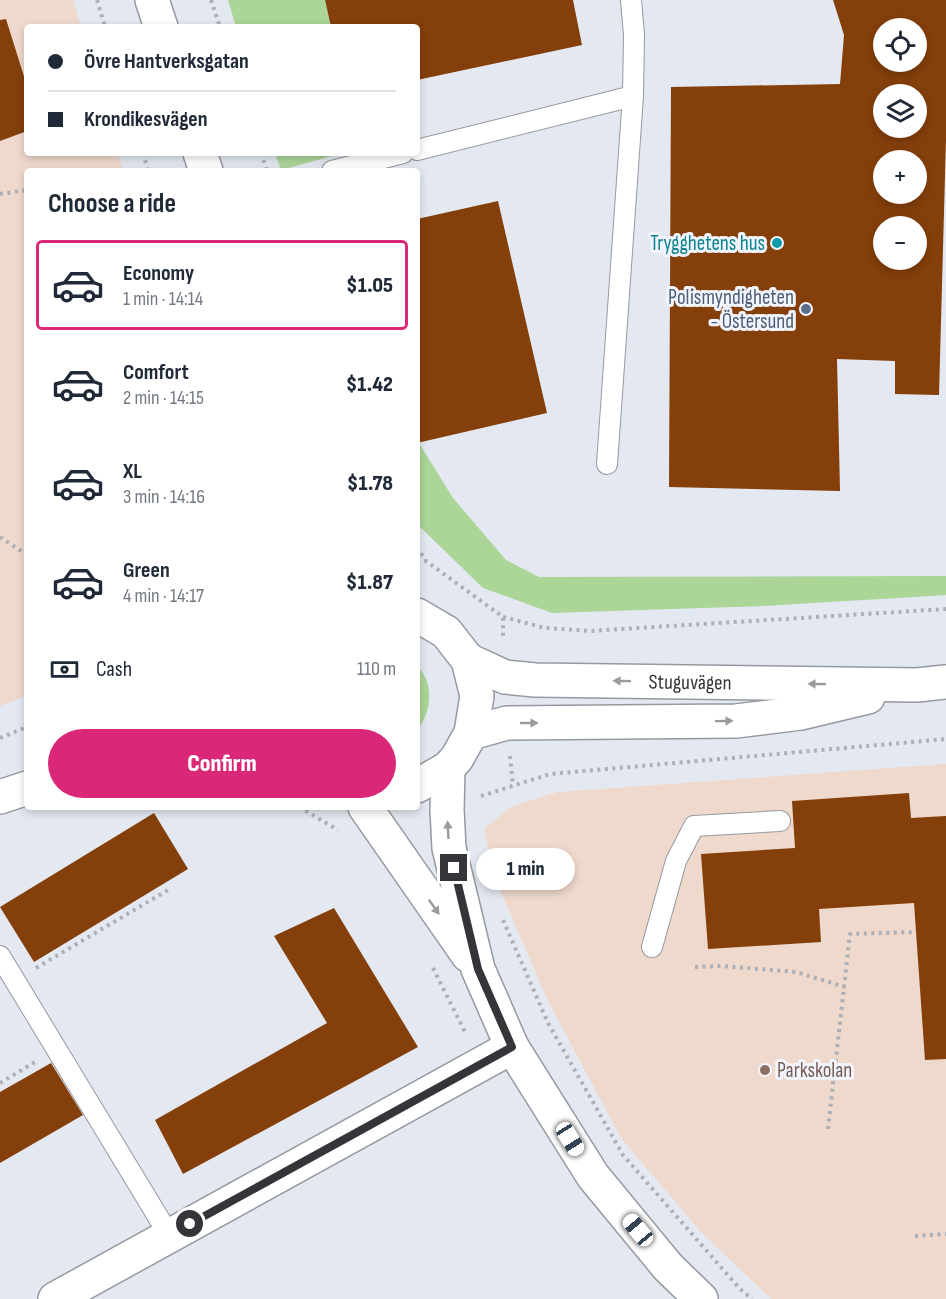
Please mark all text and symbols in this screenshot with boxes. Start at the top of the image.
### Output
map controls [873,18,927,270]
button: locate [873,18,927,72]
text: Övre Hantverksgatan [84,48,249,75]
button: layers [873,84,927,138]
text: Krondikesvägen [84,106,208,133]
button: + [873,150,927,204]
text: Choose a ride [48,188,176,220]
button: − [873,216,927,270]
place label: Trygghetens hus [650,231,765,256]
marker: Trygghetens hus [770,236,784,250]
icon: car [51,258,105,312]
text: Economy [123,260,194,287]
text: $1.05 [346,272,393,299]
place label: Polismyndigheten - Östersund [668,285,794,334]
text: 1 min · 14:14 [123,287,203,311]
marker: Polismyndigheten - Östersund [799,302,813,316]
icon: car [51,357,105,411]
text: Comfort [123,359,189,386]
text: $1.42 [346,371,393,398]
text: 2 min · 14:15 [123,386,204,410]
icon: car [51,456,105,510]
text: XL [123,458,142,485]
text: $1.78 [347,470,393,497]
text: 3 min · 14:16 [123,485,205,509]
icon: car [51,555,105,609]
text: Green [123,557,170,584]
text: $1.87 [346,569,393,596]
text: 4 min · 14:17 [123,584,204,608]
icon: cash [48,653,81,686]
text: Cash [96,656,132,683]
text: 110 m [357,657,396,681]
street label: Stuguvägen [648,669,732,695]
one-way arrow [612,677,631,686]
one-way arrow [807,679,826,689]
one-way arrow [714,716,733,726]
one-way arrow [519,718,538,728]
button: Confirm [48,729,396,798]
one-way arrow [443,820,452,839]
callout: 1 min [475,847,574,889]
route end [440,854,467,881]
text: 1 min [506,857,545,881]
one-way arrow [428,899,440,915]
place label: Parkskolan [777,1058,852,1083]
marker: Parkskolan [758,1063,772,1077]
car [553,1119,587,1159]
route start [176,1210,203,1237]
car [620,1210,656,1250]

